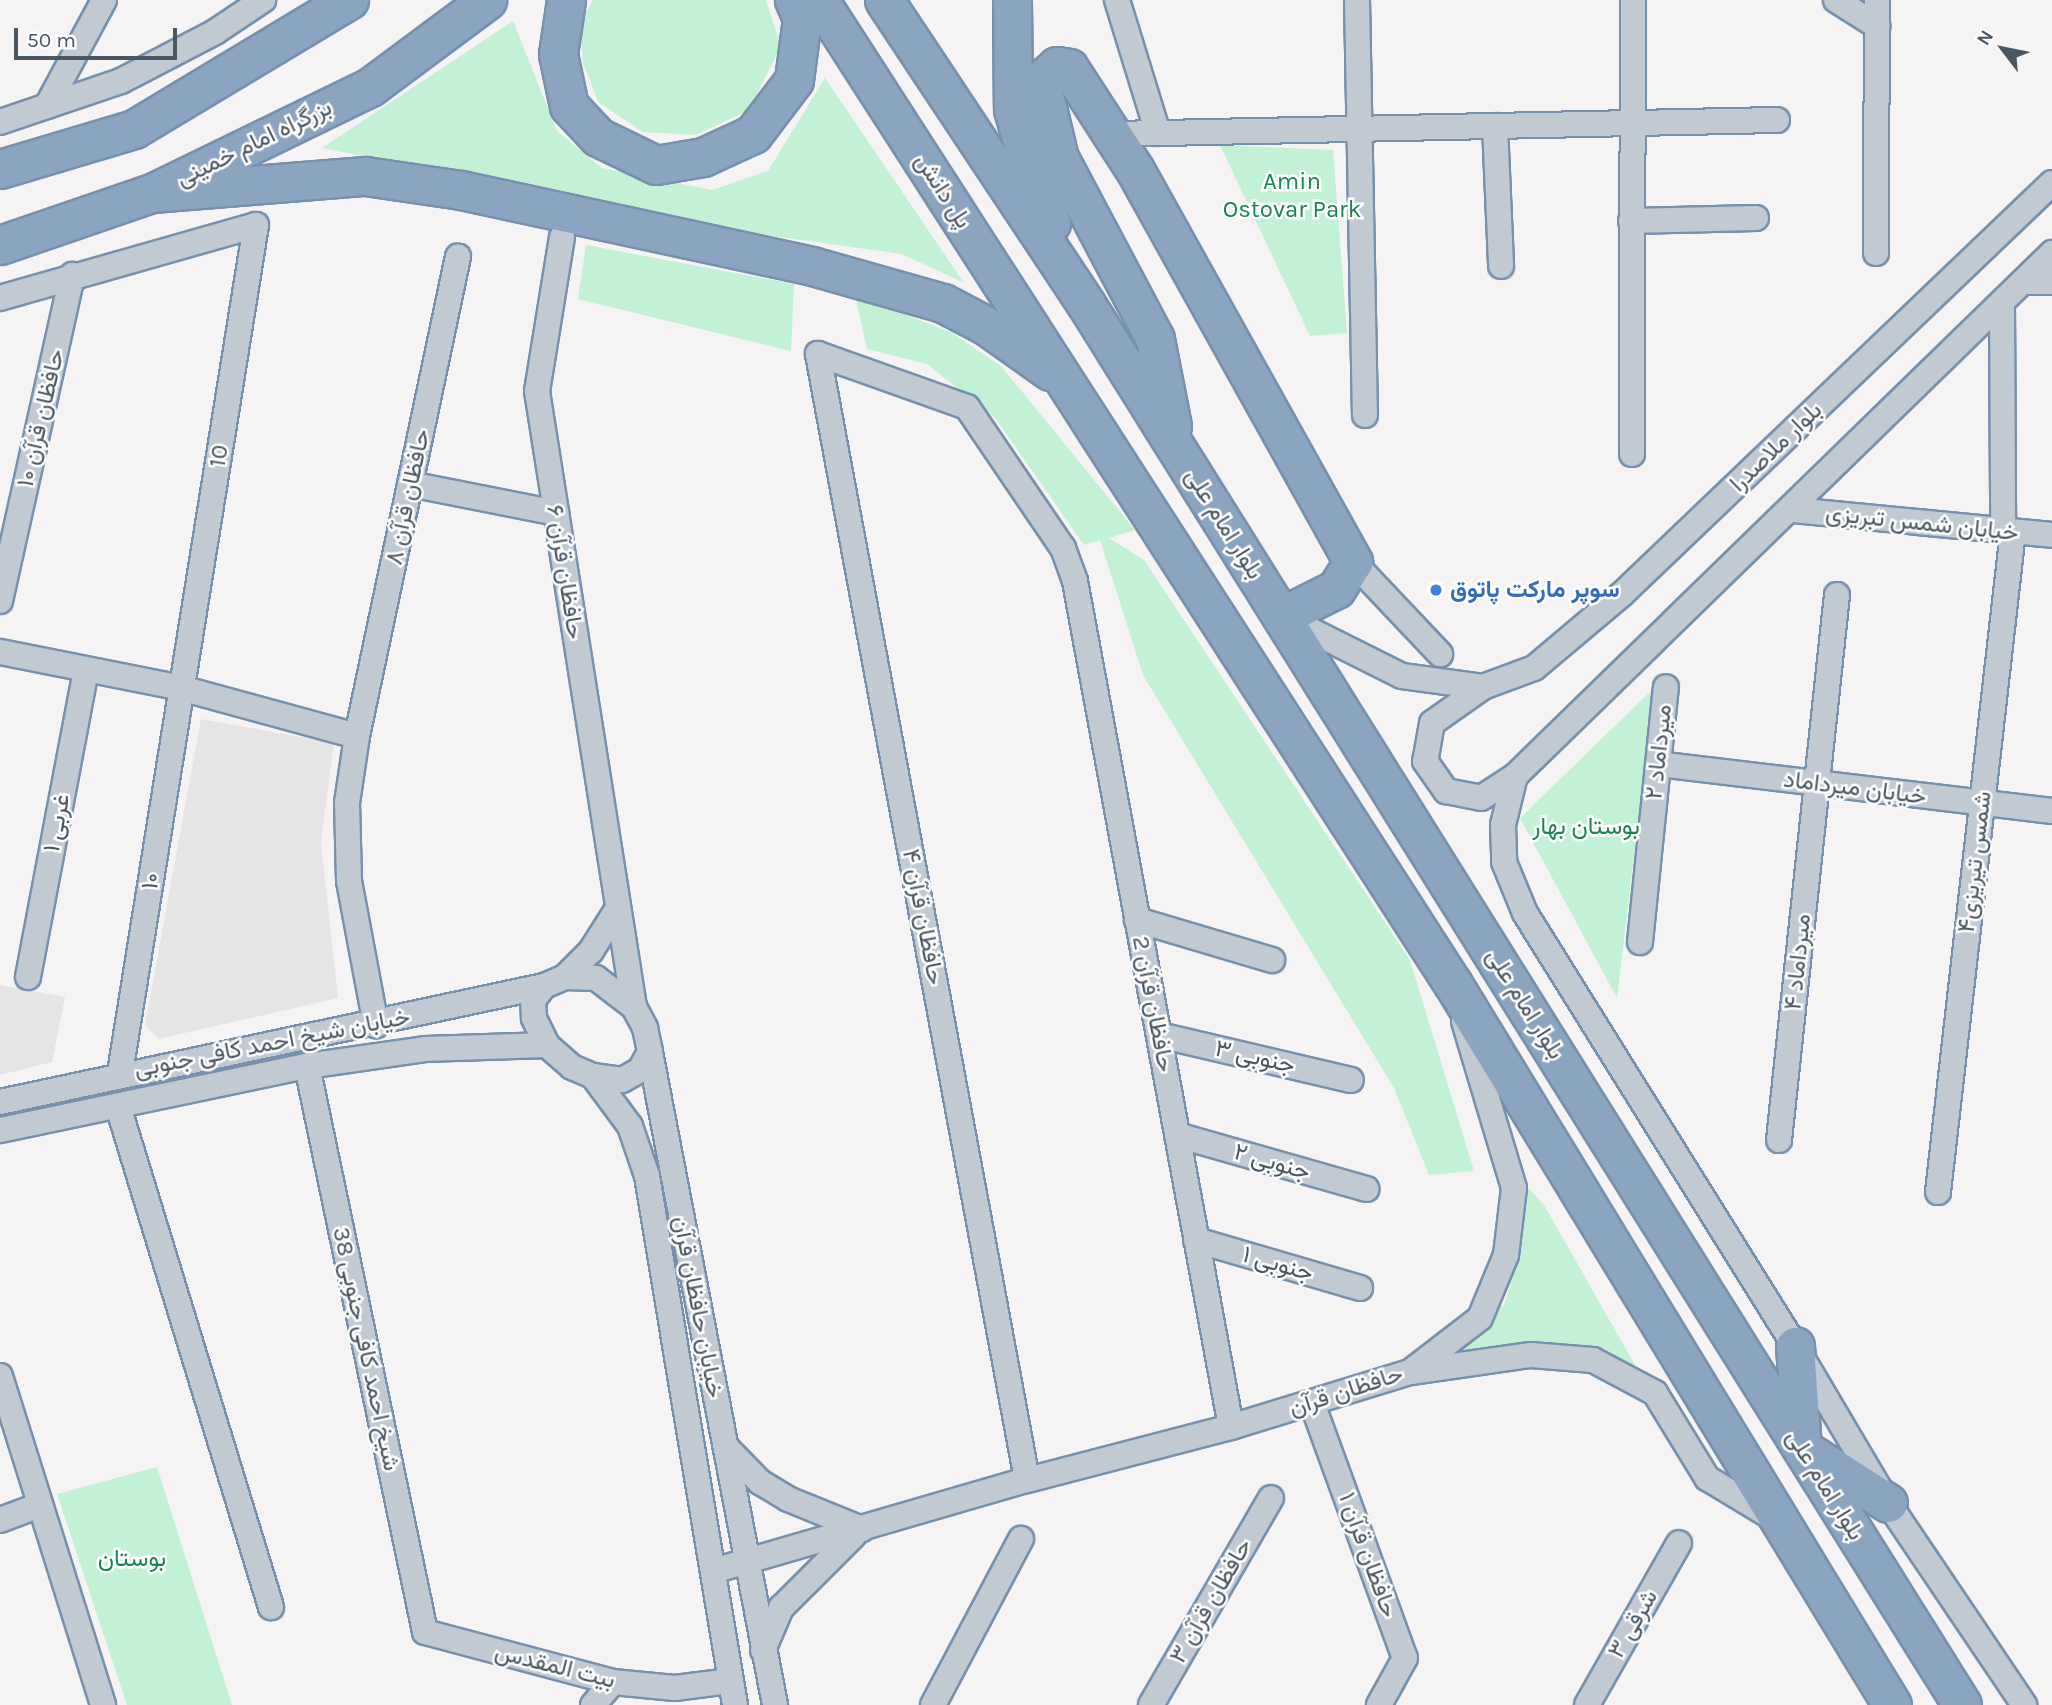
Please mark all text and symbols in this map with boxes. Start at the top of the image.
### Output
scale bar [18,14,180,58]
north arrow [1968,14,2038,84]
text: N [1972,26,1998,49]
text: 50 m [27,28,76,52]
street label: بزرگراه امام خمینی [172,93,336,193]
street label: پل دانش [908,148,978,234]
park label: Amin Ostovar Park [1223,168,1361,224]
street label: حافظان قرآن ۱۰ [11,346,71,490]
street label: بلوار ملاصدرا [1724,396,1828,498]
street label: حافظان قرآن ۸ [380,427,436,567]
street label: 10 [203,443,235,469]
street label: بلوار امام علی [1179,463,1269,585]
street label: خیابان شمس تبریزی [1824,499,2020,547]
street label: حافظان قرآن ۶ [540,503,590,641]
place label: سوپر مارکت پاتوق [1450,576,1620,604]
marker: سوپر مارکت پاتوق [1428,582,1444,598]
street label: میرداماد ۲ [1640,703,1678,801]
street label: خیابان میرداماد [1782,765,1928,811]
street label: شمس تیریزی۴ [1952,790,1998,934]
street label: ۱ غربی [37,791,77,855]
park label: بوستان بهار [1532,813,1640,841]
street label: حافظان قرآن ۴ [896,847,950,987]
street label: ۱۰ [135,870,167,892]
street label: میرداماد ۴ [1779,912,1817,1012]
street label: حافظان قرآن 2 [1126,934,1180,1074]
street label: بلوار امام علی [1480,943,1570,1065]
street label: خیابان شیخ احمد کافی جنوبی [132,1002,412,1084]
street label: جنوبی ۳ [1212,1034,1298,1080]
street label: جنوبی ۲ [1231,1137,1313,1187]
street label: خیابان حافظان قرآن [666,1214,730,1400]
street label: شیخ احمد کافی جنوبی 38 [326,1224,406,1474]
street label: جنوبی ۱ [1239,1240,1317,1288]
street label: حافظان قرآن [1285,1359,1407,1423]
street label: بلوار امام علی [1780,1424,1870,1546]
street label: حافظان قرآن ۱ [1332,1489,1404,1621]
street label: حافظان قرآن ۳ [1164,1533,1258,1669]
park label: بوستان [98,1545,166,1573]
street label: ۳ شرقی [1602,1584,1664,1664]
street label: بیت المقدس [492,1637,618,1695]

